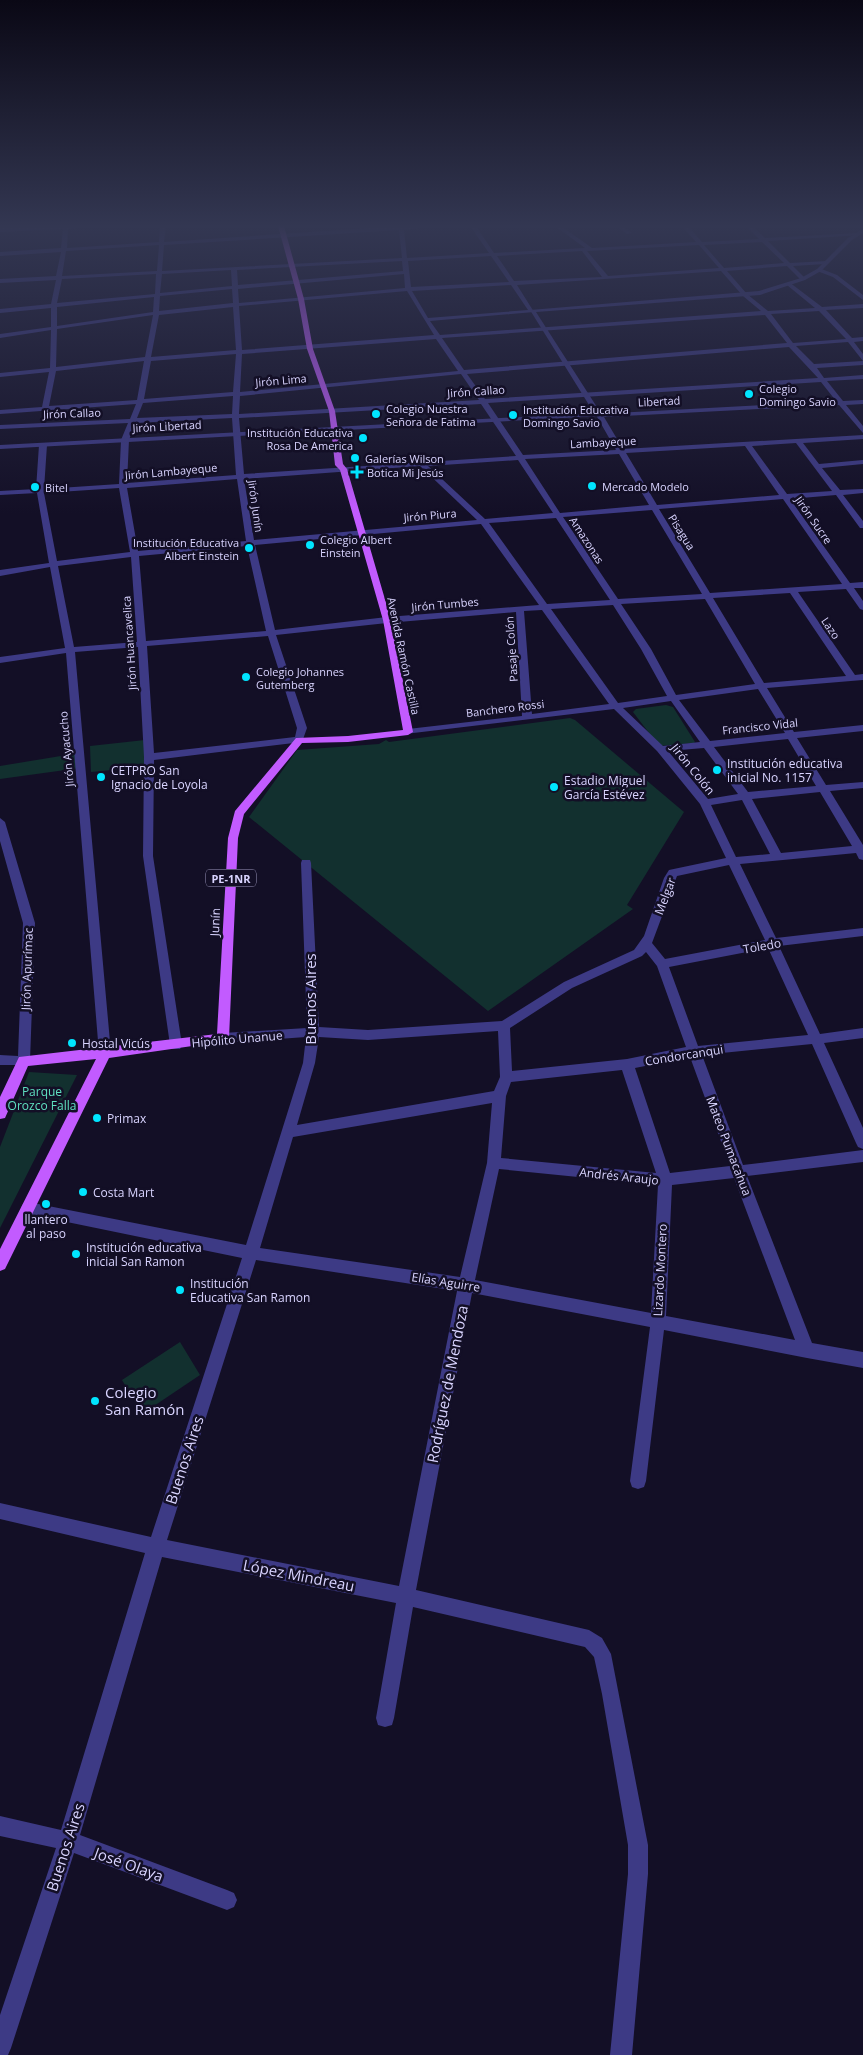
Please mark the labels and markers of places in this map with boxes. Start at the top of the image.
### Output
place label: Colegio Domingo Savio [759,381,836,409]
marker: Colegio Domingo Savio [743,388,755,400]
place label: Colegio Nuestra Señora de Fatima [386,401,476,429]
place label: Institución Educativa Domingo Savio [523,402,629,430]
marker: Colegio Nuestra Señora de Fatima [370,408,382,420]
marker: Institución Educativa Domingo Savio [507,409,519,421]
place label: Institución Educativa Rosa De America [247,425,353,453]
marker: Institución Educativa Rosa De America [357,432,369,444]
place label: Galerías Wilson [365,451,444,466]
marker: Galerías Wilson [349,452,361,464]
place label: Botica Mi Jesús [367,465,444,480]
marker: Botica Mi Jesús [351,466,363,478]
place label: Mercado Modelo [602,479,689,494]
place label: Bitel [45,480,68,495]
marker: Mercado Modelo [586,480,598,492]
marker: Bitel [29,481,41,493]
place label: Colegio Albert Einstein [320,532,392,560]
place label: Institución Educativa Albert Einstein [133,535,239,563]
marker: Colegio Albert Einstein [304,539,316,551]
marker: Institución Educativa Albert Einstein [243,542,255,554]
place label: Colegio Johannes Gutemberg [256,664,344,692]
marker: Colegio Johannes Gutemberg [240,671,252,683]
place label: Institución educativa inicial No. 1157 [727,755,843,786]
place label: CETPRO San Ignacio de Loyola [111,762,208,793]
marker: Institución educativa inicial No. 1157 [711,764,723,776]
marker: CETPRO San Ignacio de Loyola [95,771,107,783]
place label: Estadio Miguel García Estévez [564,772,646,803]
marker: Estadio Miguel García Estévez [548,781,560,793]
place label: Hostal Vicús [82,1035,150,1052]
marker: Hostal Vicús [66,1037,78,1049]
place label: Primax [107,1110,147,1127]
marker: Primax [91,1112,103,1124]
place label: Costa Mart [93,1184,154,1201]
marker: Costa Mart [77,1186,89,1198]
marker: llantero al paso [40,1198,52,1210]
place label: llantero al paso [24,1211,68,1242]
place label: Institución educativa inicial San Ramon [86,1239,202,1270]
marker: Institución educativa inicial San Ramon [70,1248,82,1260]
place label: Institución Educativa San Ramon [190,1275,310,1306]
marker: Institución Educativa San Ramon [174,1284,186,1296]
place label: Colegio San Ramón [105,1382,184,1419]
marker: Colegio San Ramón [89,1395,101,1407]

